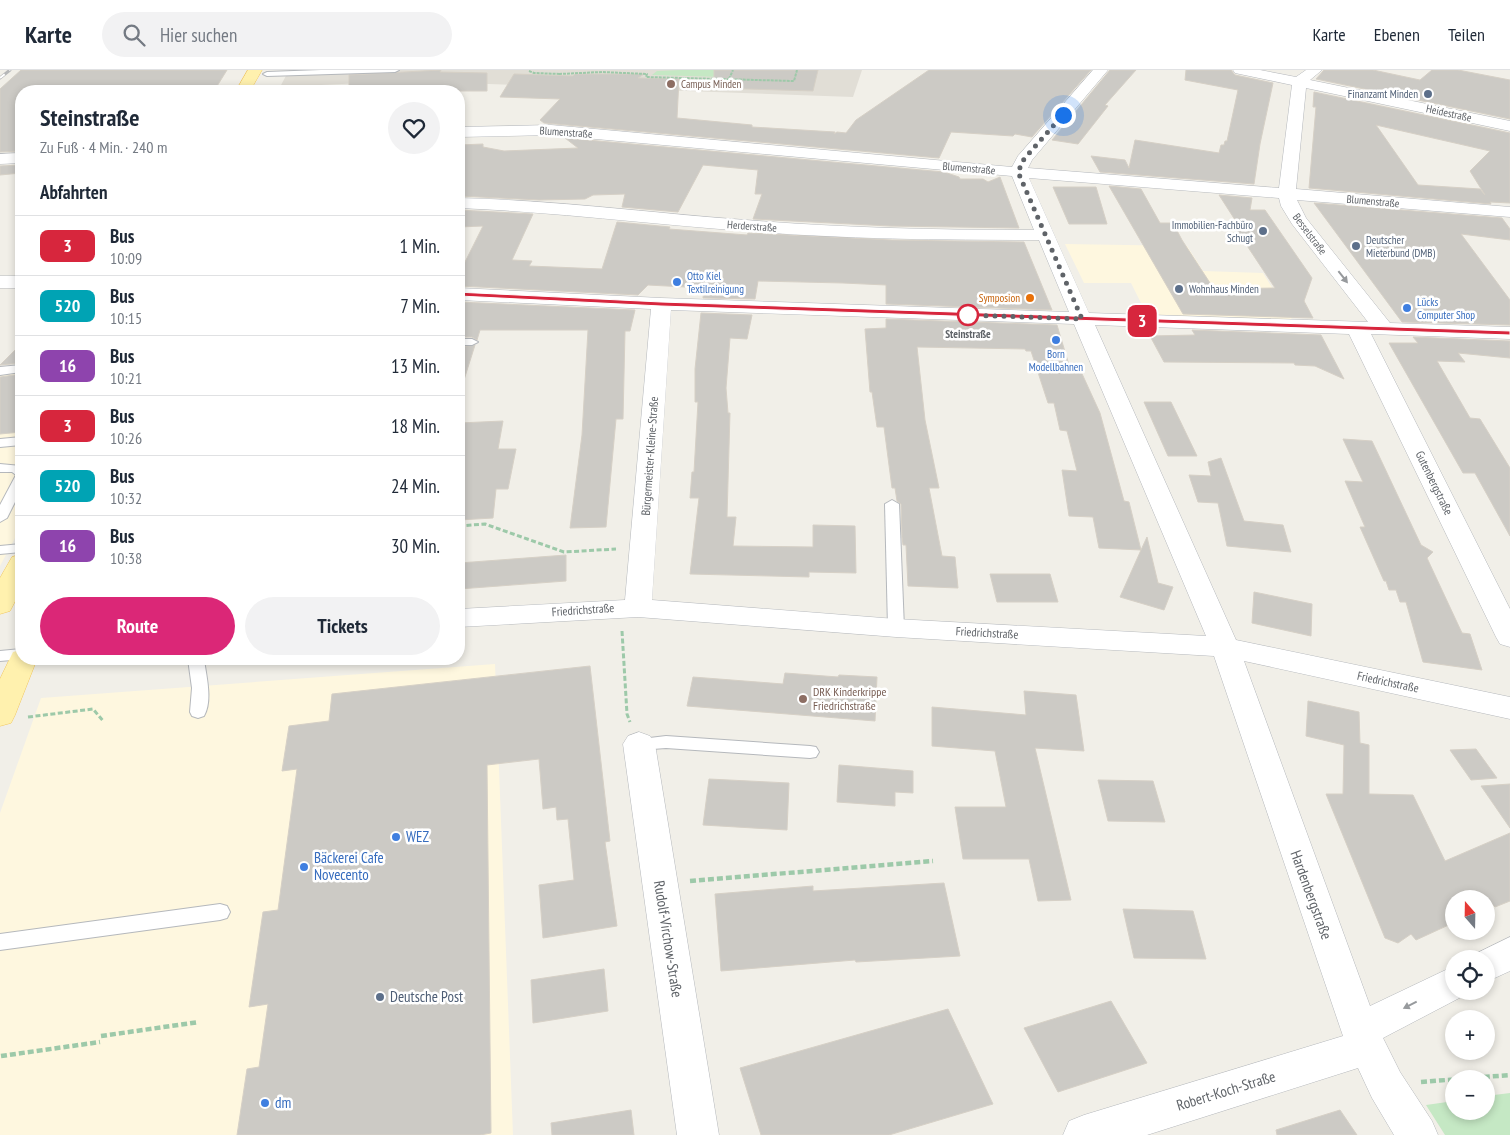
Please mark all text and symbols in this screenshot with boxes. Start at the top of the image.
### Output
search box [102,12,452,57]
text: Karte [25,19,72,50]
icon: search [120,21,148,49]
text: Hier suchen [160,23,237,47]
text: Karte [1312,23,1346,46]
text: Ebenen [1374,23,1420,46]
text: Teilen [1448,23,1485,46]
place label: Campus Minden [681,77,742,91]
marker: Campus Minden [665,78,677,90]
place label: Finanzamt Minden [1348,87,1418,101]
marker: Finanzamt Minden [1422,88,1434,100]
street label: Heidestraße [1425,101,1473,125]
text: Steinstraße [40,102,139,133]
button: heart [388,102,440,154]
your location [1051,103,1076,128]
street label: Blumenstraße [539,123,593,141]
text: Zu Fuß · 4 Min. · 240 m [40,137,167,157]
street label: Blumenstraße [942,159,997,177]
text: Abfahrten [40,180,107,204]
street label: Blumenstraße [1346,192,1401,210]
street label: Besselstraße [1290,210,1330,258]
street label: Herderstraße [727,217,778,235]
place label: Immobilien-Fachbüro Schugt [1172,218,1253,245]
text: Bus [110,224,134,248]
marker: Immobilien-Fachbüro Schugt [1257,225,1269,237]
place label: Deutscher Mieterbund (DMB) [1366,233,1435,260]
text: 3 [63,234,72,257]
text: 1 Min. [399,234,440,258]
marker: Deutscher Mieterbund (DMB) [1350,240,1362,252]
text: 10:09 [110,248,142,268]
place label: Otto Kiel Textilreinigung [687,269,744,296]
one-way arrow [1338,270,1349,283]
marker: Otto Kiel Textilreinigung [671,276,683,288]
place label: Wohnhaus Minden [1189,282,1259,296]
marker: Wohnhaus Minden [1173,283,1185,295]
text: Bus [110,284,134,308]
place label: Symposion [979,291,1020,305]
marker: Symposion [1024,292,1036,304]
text: 520 [55,294,80,317]
text: 7 Min. [400,294,440,318]
place label: Lücks Computer Shop [1417,295,1475,322]
marker: Lücks Computer Shop [1401,302,1413,314]
marker: Steinstraße [957,304,979,326]
line badge: 3 [1126,305,1158,337]
text: 10:15 [110,308,142,328]
text: 3 [1138,309,1146,332]
place label: Steinstraße [945,327,991,341]
marker: Born Modellbahnen [1050,334,1062,346]
text: Bus [110,344,134,368]
place label: Born Modellbahnen [1029,347,1083,374]
text: 16 [59,354,76,377]
text: 13 Min. [391,354,440,378]
text: 10:21 [110,368,142,388]
street label: Bürgermeister-Kleine-Straße [638,396,661,516]
text: Bus [110,404,134,428]
text: 3 [63,414,72,437]
text: 18 Min. [391,414,440,438]
text: 10:26 [110,428,142,448]
street label: Gutenbergstraße [1412,448,1456,517]
text: Bus [110,464,134,488]
text: 520 [55,474,80,497]
text: 24 Min. [391,474,440,498]
text: 10:32 [110,488,142,508]
text: Bus [110,524,134,548]
text: 16 [59,534,76,557]
text: 30 Min. [391,534,440,558]
text: 10:38 [110,548,142,568]
button: Route [40,597,235,655]
button: Tickets [245,597,440,655]
street label: Friedrichstraße [551,600,615,619]
street label: Friedrichstraße [955,623,1019,642]
street label: Friedrichstraße [1356,668,1420,695]
place label: DRK Kinderkrippe Friedrichstraße [813,684,886,713]
marker: DRK Kinderkrippe Friedrichstraße [797,693,809,705]
place label: WEZ [406,827,430,846]
marker: WEZ [390,831,402,843]
place label: Bäckerei Cafe Novecento [314,848,384,884]
street label: Hardenbergstraße [1287,848,1336,942]
marker: Bäckerei Cafe Novecento [298,861,310,873]
street label: Rudolf-Virchow-Straße [650,879,687,999]
north arrow [1445,890,1495,940]
map controls [1445,890,1495,1120]
button: locate [1445,950,1495,1000]
place label: Deutsche Post [390,987,463,1006]
marker: Deutsche Post [374,991,386,1003]
one-way arrow [1403,1001,1418,1009]
button: + [1445,1010,1495,1060]
street label: Robert-Koch-Straße [1174,1066,1277,1115]
button: − [1445,1070,1495,1120]
place label: dm [275,1093,291,1112]
marker: dm [259,1097,271,1109]

